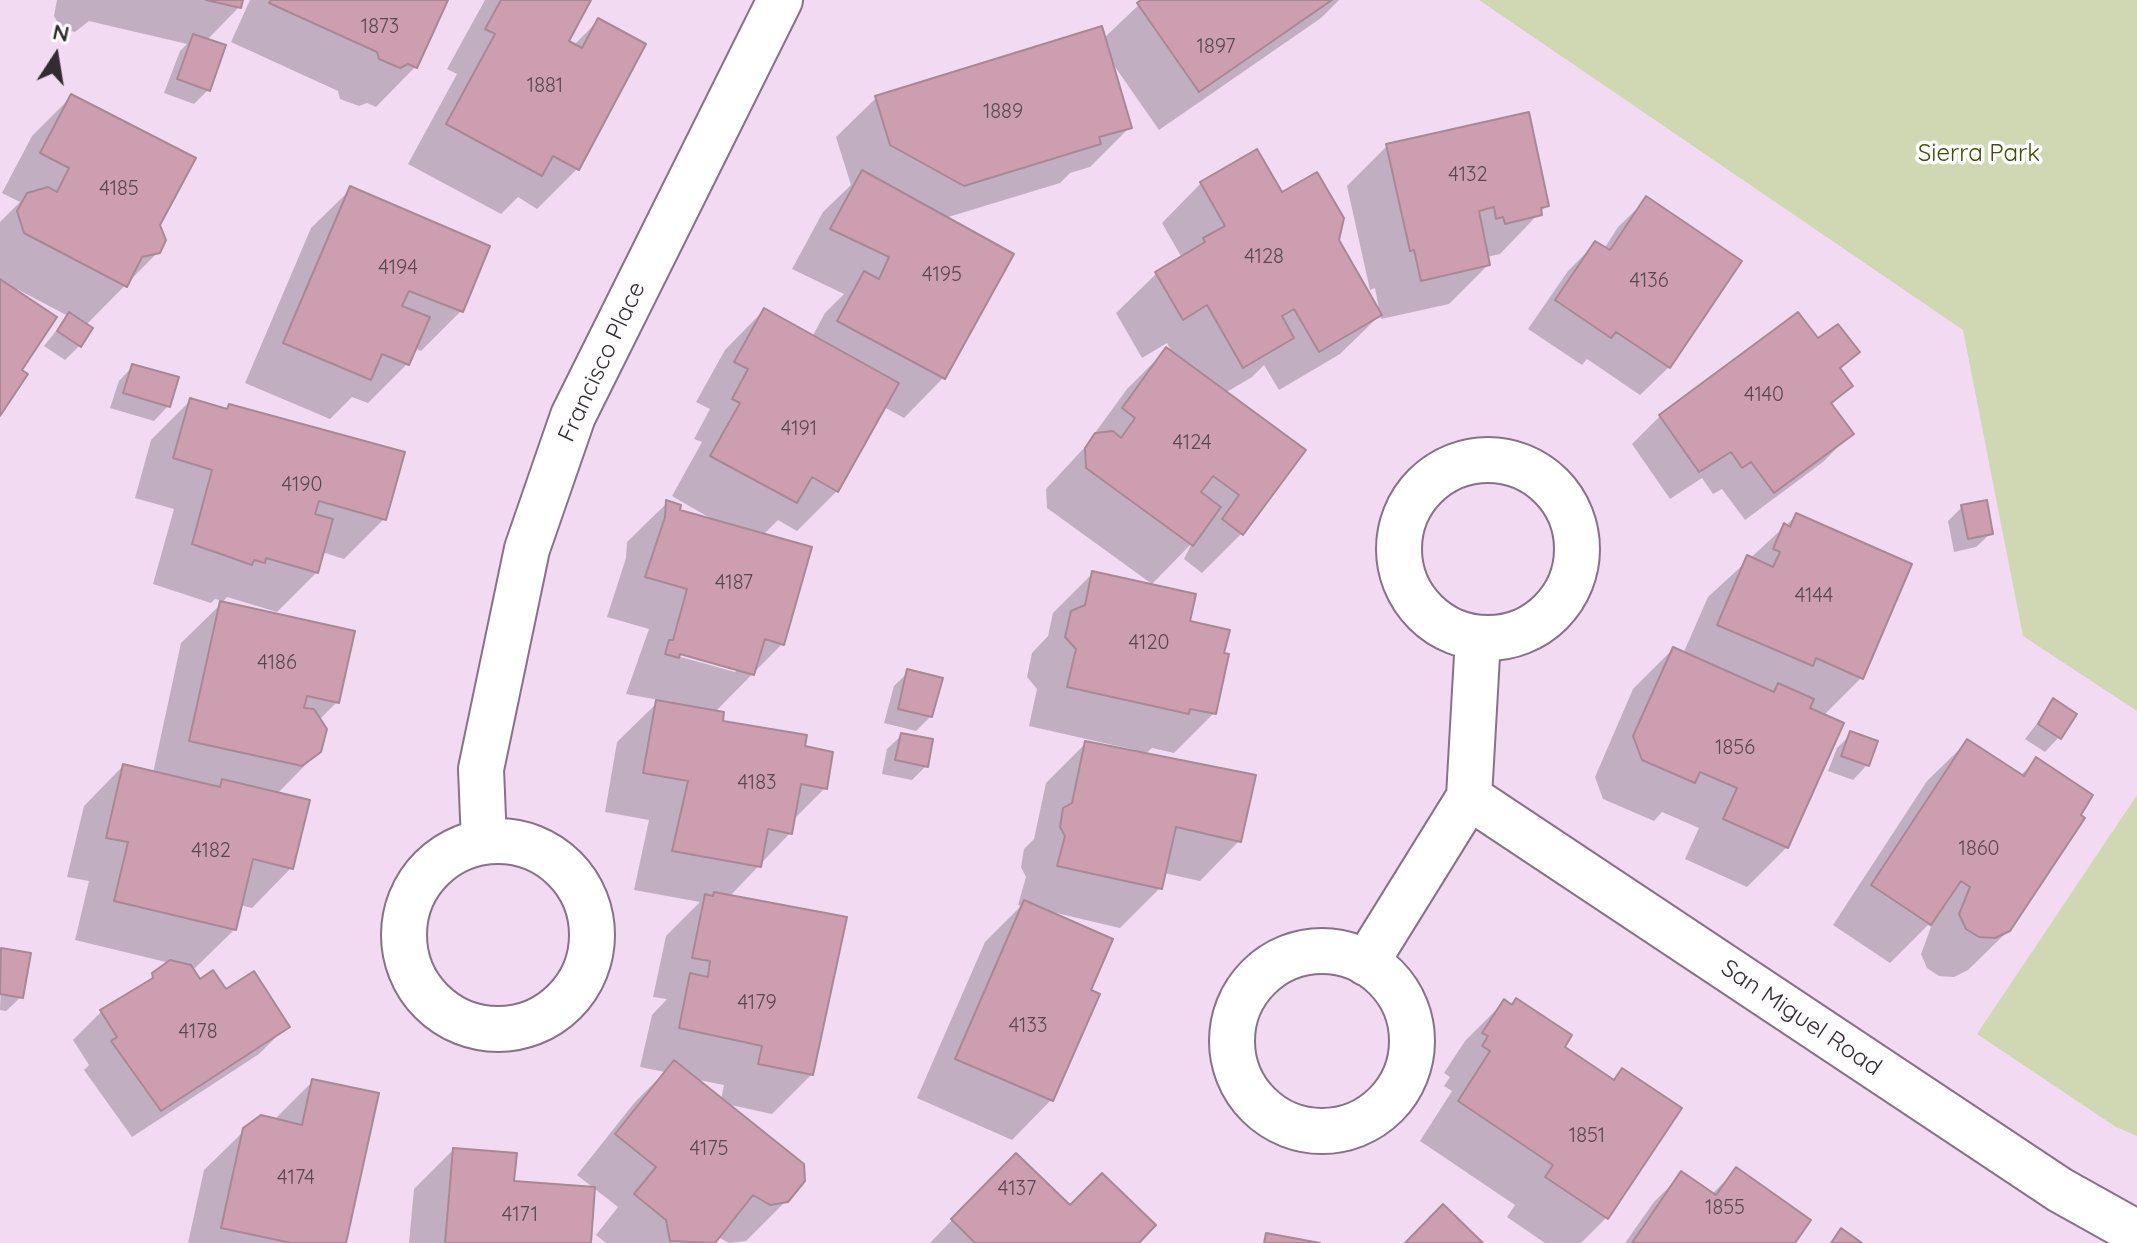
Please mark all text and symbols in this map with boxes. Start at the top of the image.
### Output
house number: 1873 [361,15,399,39]
north arrow [16,16,96,96]
text: N [50,17,72,48]
house number: 1897 [1196,35,1236,59]
house number: 1881 [527,74,563,98]
house number: 1889 [983,100,1023,124]
park label: Sierra Park [1918,140,2040,168]
house number: 4132 [1448,163,1488,187]
house number: 4185 [99,177,139,201]
house number: 4128 [1244,245,1284,269]
house number: 4194 [378,256,418,280]
house number: 4195 [922,263,962,287]
house number: 4136 [1629,269,1669,293]
street label: Francisco Place [552,277,652,447]
house number: 4140 [1744,383,1784,407]
house number: 4191 [781,417,817,441]
house number: 4124 [1172,431,1212,455]
house number: 4190 [282,473,322,497]
house number: 4187 [715,571,753,595]
house number: 4144 [1795,584,1833,608]
house number: 4120 [1129,631,1169,655]
house number: 4186 [257,651,297,675]
house number: 1856 [1715,736,1755,760]
house number: 4183 [737,771,777,795]
house number: 1860 [1959,837,1999,861]
house number: 4182 [191,839,231,863]
street label: San Miguel Road [1715,954,1887,1082]
house number: 4179 [737,991,777,1015]
house number: 4133 [1009,1014,1047,1038]
house number: 4178 [179,1020,217,1044]
house number: 1851 [1569,1124,1605,1148]
house number: 4175 [690,1137,728,1161]
house number: 4174 [277,1166,315,1190]
house number: 4137 [998,1177,1036,1201]
house number: 1855 [1705,1196,1745,1220]
house number: 4171 [502,1203,538,1227]

